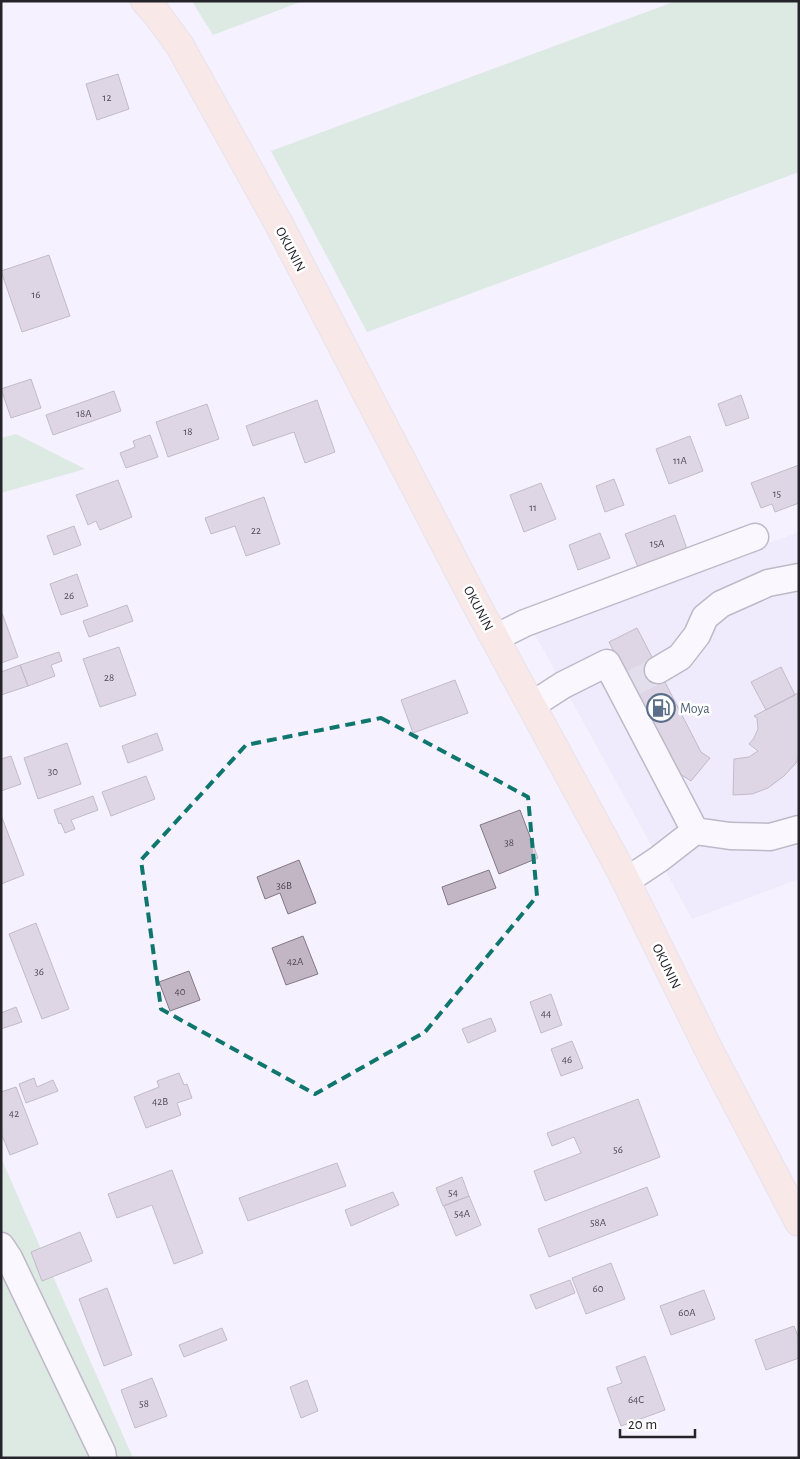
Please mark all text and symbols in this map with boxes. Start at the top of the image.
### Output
house number: 12 [103,92,111,103]
street label: OKUNIN [273,225,308,274]
house number: 16 [32,289,40,300]
house number: 18A [76,408,92,419]
house number: 18 [184,426,193,437]
house number: 11A [673,455,688,466]
house number: 15 [773,488,782,499]
house number: 11 [529,502,537,513]
house number: 22 [251,525,261,536]
house number: 15A [650,538,665,549]
street label: OKUNIN [461,584,496,633]
house number: 26 [64,590,74,601]
house number: 28 [104,672,114,683]
fuel station icon: Moya [646,693,676,723]
place label: Moya [680,702,710,716]
house number: 30 [48,766,58,777]
house number: 38 [504,837,514,848]
house number: 36B [276,880,292,891]
street label: OKUNIN [649,942,683,991]
house number: 42A [287,956,304,967]
house number: 36 [34,966,44,977]
house number: 40 [174,986,186,997]
house number: 44 [541,1008,551,1019]
house number: 46 [562,1054,572,1065]
house number: 42B [152,1096,168,1107]
house number: 42 [9,1108,19,1119]
house number: 56 [613,1144,623,1155]
house number: 54 [448,1187,458,1198]
house number: 54A [454,1208,471,1219]
house number: 58A [590,1217,607,1228]
house number: 60 [593,1283,604,1294]
house number: 60A [678,1307,696,1318]
house number: 64C [628,1394,644,1405]
house number: 58 [139,1398,149,1409]
scale bar [620,1406,695,1438]
text: 20 m [628,1417,657,1432]

